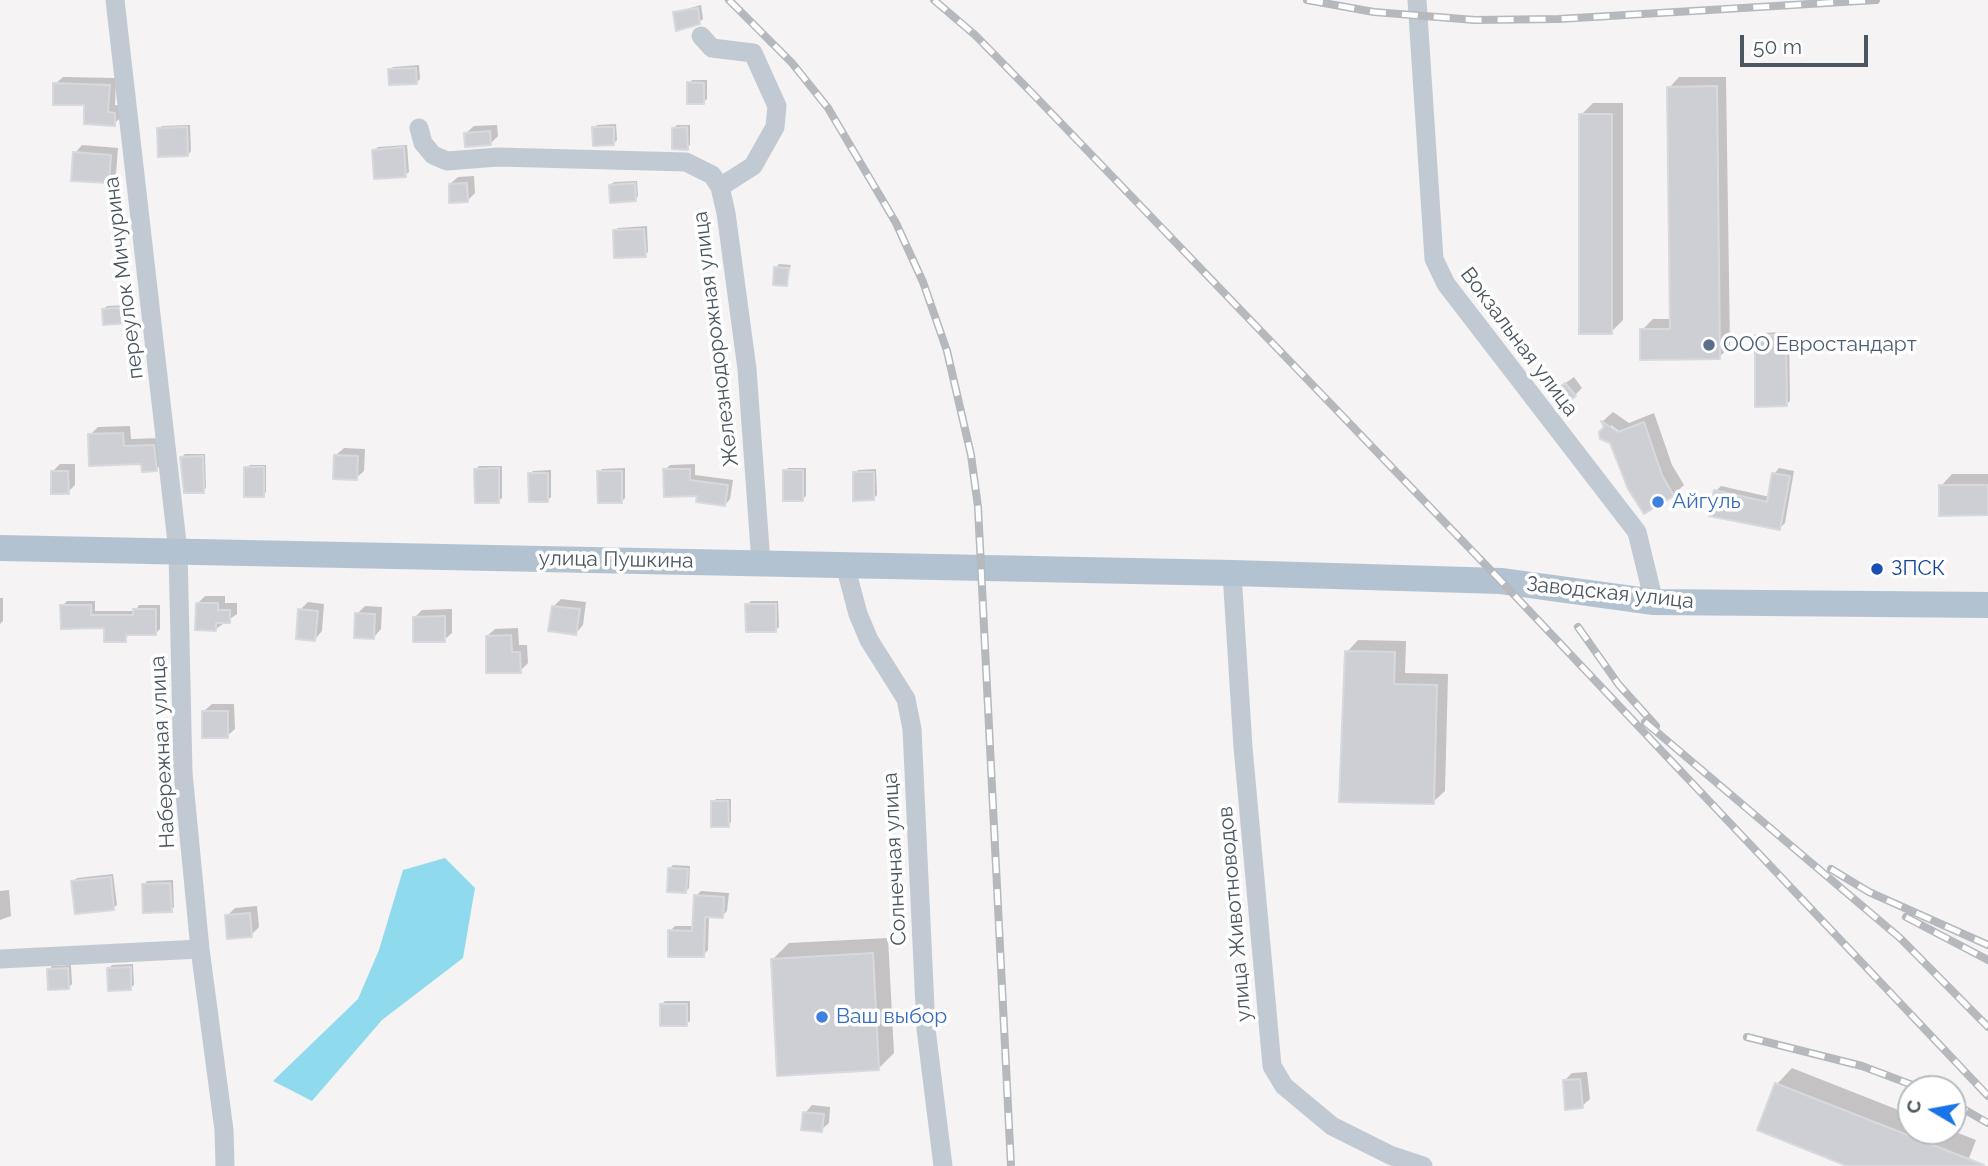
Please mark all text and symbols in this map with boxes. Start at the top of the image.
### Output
scale bar [1743,21,1871,65]
text: 50 m [1753,34,1802,59]
street label: переулок Мичурина [99,175,149,381]
street label: Железнодорожная улица [688,210,744,468]
street label: Вокзальная улица [1455,263,1583,421]
place label: ООО Евростандарт [1723,332,1917,358]
marker: ООО Евростандарт [1701,337,1717,353]
place label: Айгуль [1672,489,1741,515]
marker: Айгуль [1650,494,1666,510]
street label: улица Пушкина [538,546,694,574]
place label: ЗПСК [1891,556,1945,582]
marker: ЗПСК [1869,561,1885,577]
street label: Заводская улица [1525,572,1695,614]
street label: Набережная улица [145,655,181,849]
street label: Солнечная улица [878,772,912,946]
street label: улица Животноводов [1213,805,1257,1023]
place label: Ваш выбор [836,1004,947,1030]
marker: Ваш выбор [814,1009,830,1025]
north arrow [1897,1075,1967,1145]
text: С [1901,1098,1925,1115]

